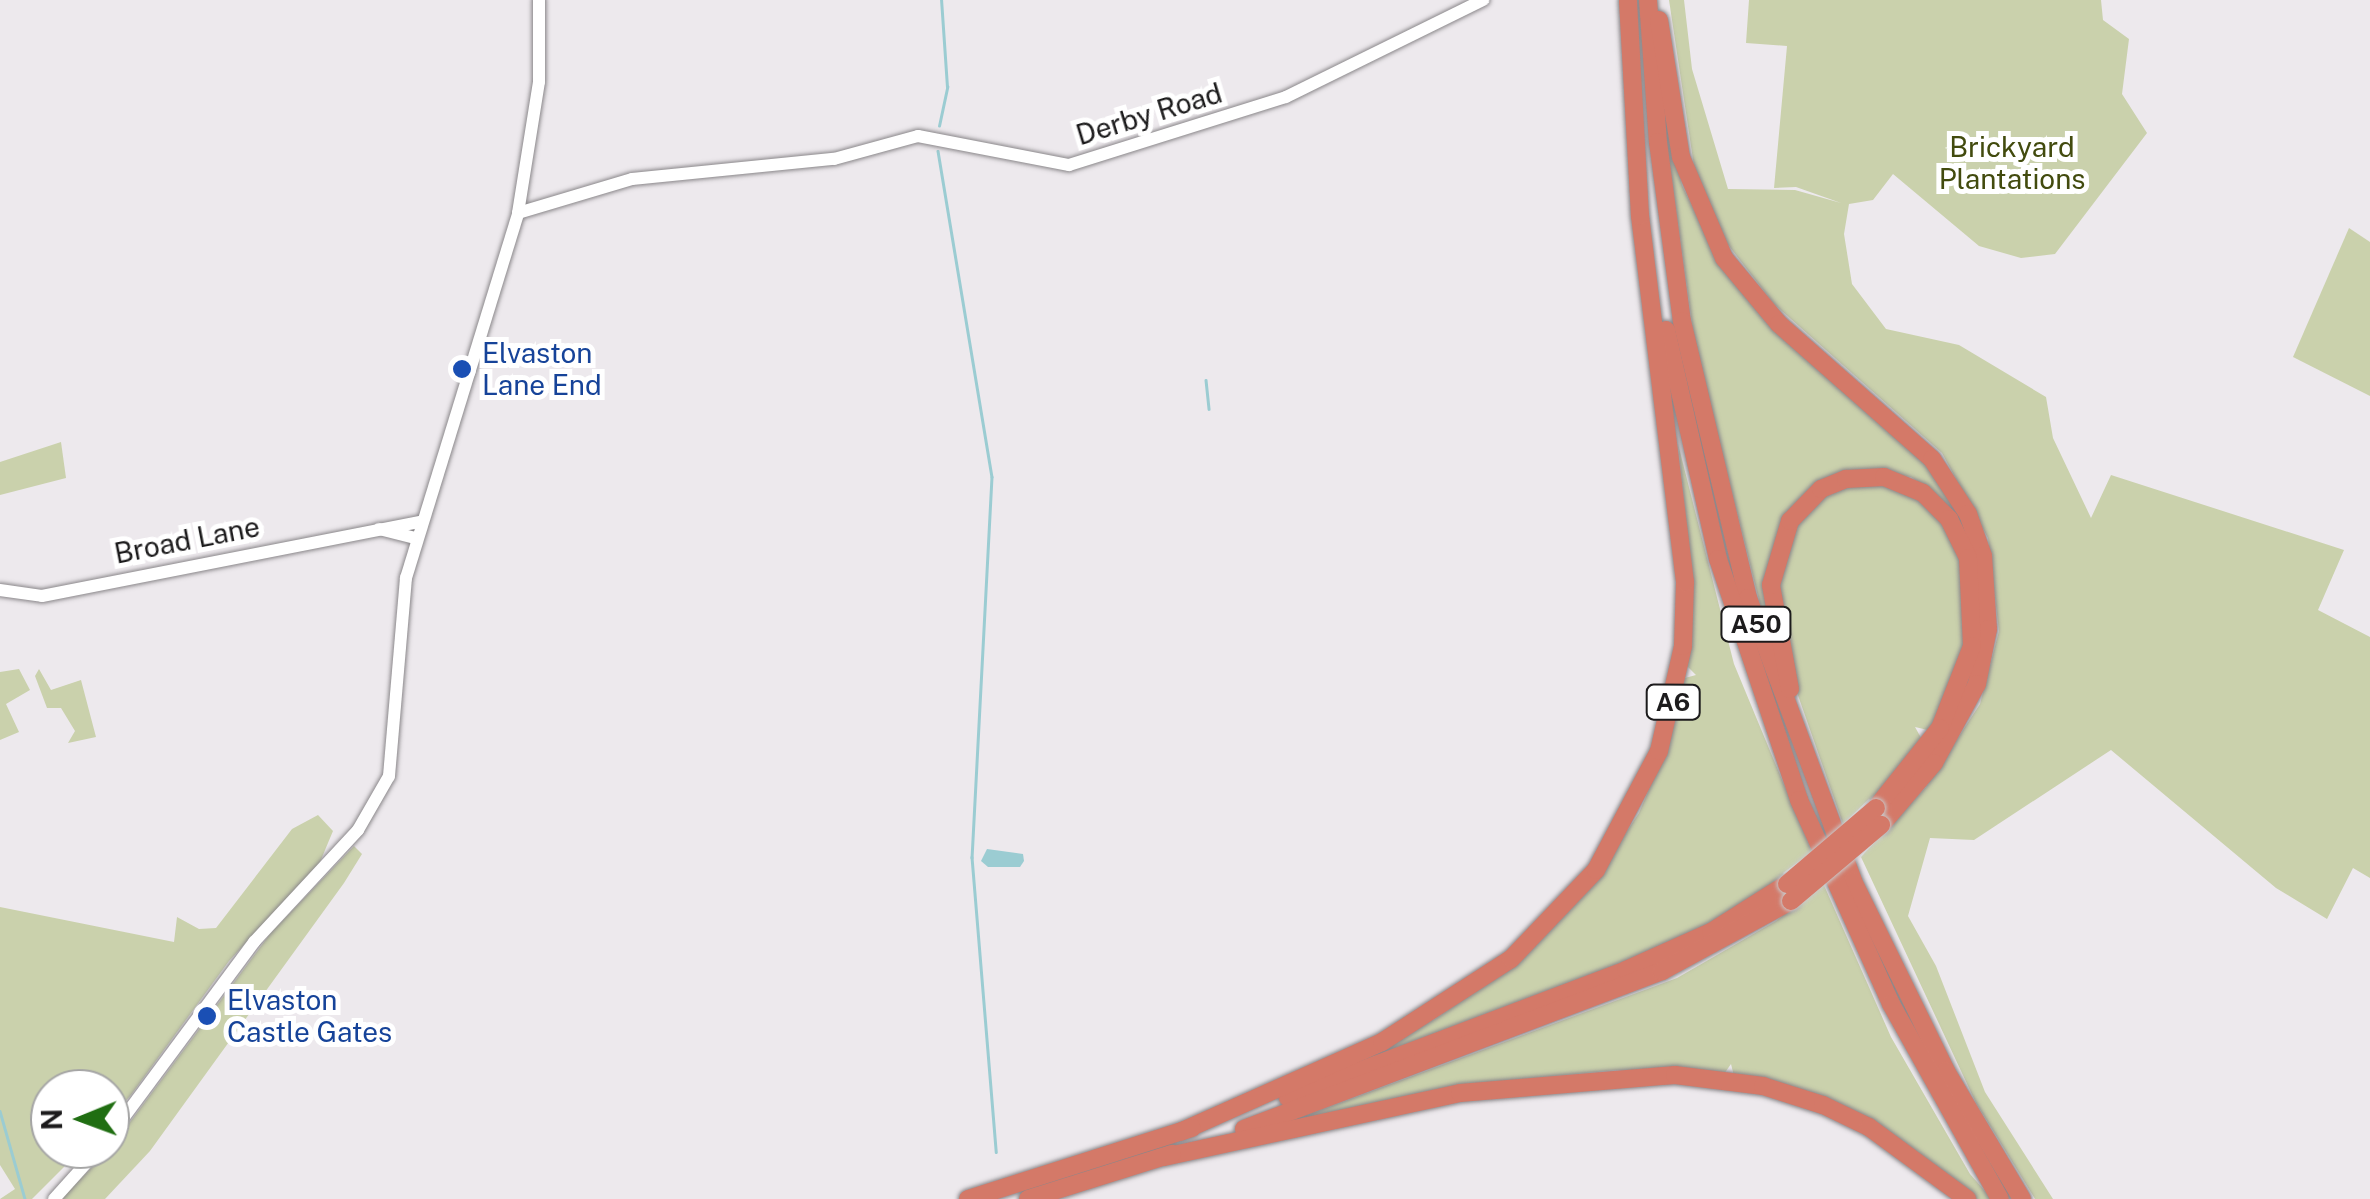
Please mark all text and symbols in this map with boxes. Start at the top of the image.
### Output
street label: Derby Road [1072,76,1226,152]
park label: Brickyard Plantations [1939,130,2085,196]
place label: Elvaston Lane End [482,336,602,402]
marker: Elvaston Lane End [451,358,473,380]
street label: Broad Lane [111,509,263,571]
road number: A50 [1718,604,1794,644]
road number: A6 [1646,682,1700,722]
place label: Elvaston Castle Gates [227,983,392,1049]
marker: Elvaston Castle Gates [196,1005,218,1027]
north arrow [30,1069,130,1169]
text: N [35,1108,68,1131]

